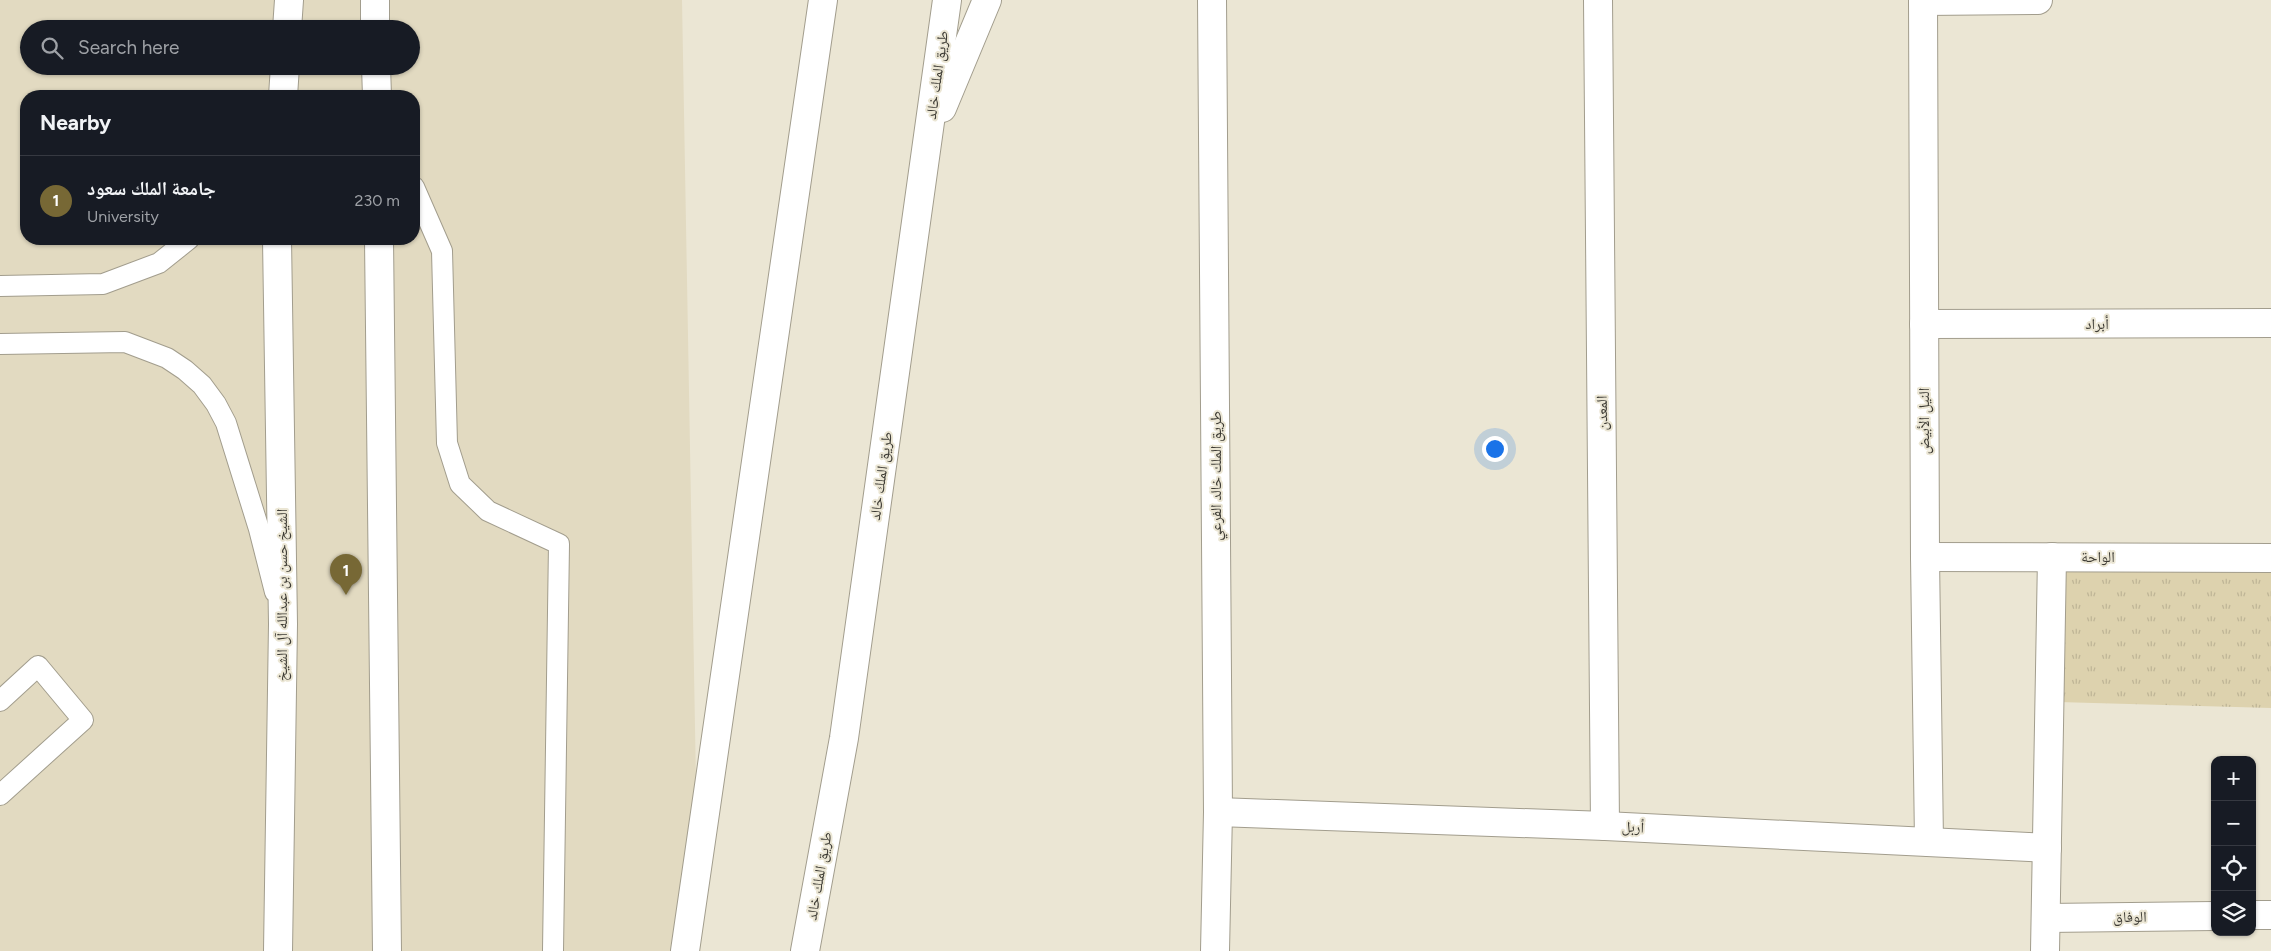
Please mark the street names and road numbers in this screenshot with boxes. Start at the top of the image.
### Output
street label: طريق الملك خالد [922,29,953,121]
street label: أبراد [2085,315,2109,333]
street label: النيل الأبيض [1915,388,1934,454]
street label: المعدن [1593,395,1612,431]
street label: طريق الملك خالد الفرعي [1207,411,1228,541]
street label: طريق الملك خالد [866,430,897,522]
street label: الشيخ حسن بن عبدالله آل الشيخ [273,509,292,681]
street label: الواحة [2081,548,2115,566]
street label: أربل [1621,817,1645,838]
street label: طريق الملك خالد [802,830,837,922]
street label: الوفاق [2113,908,2147,927]

